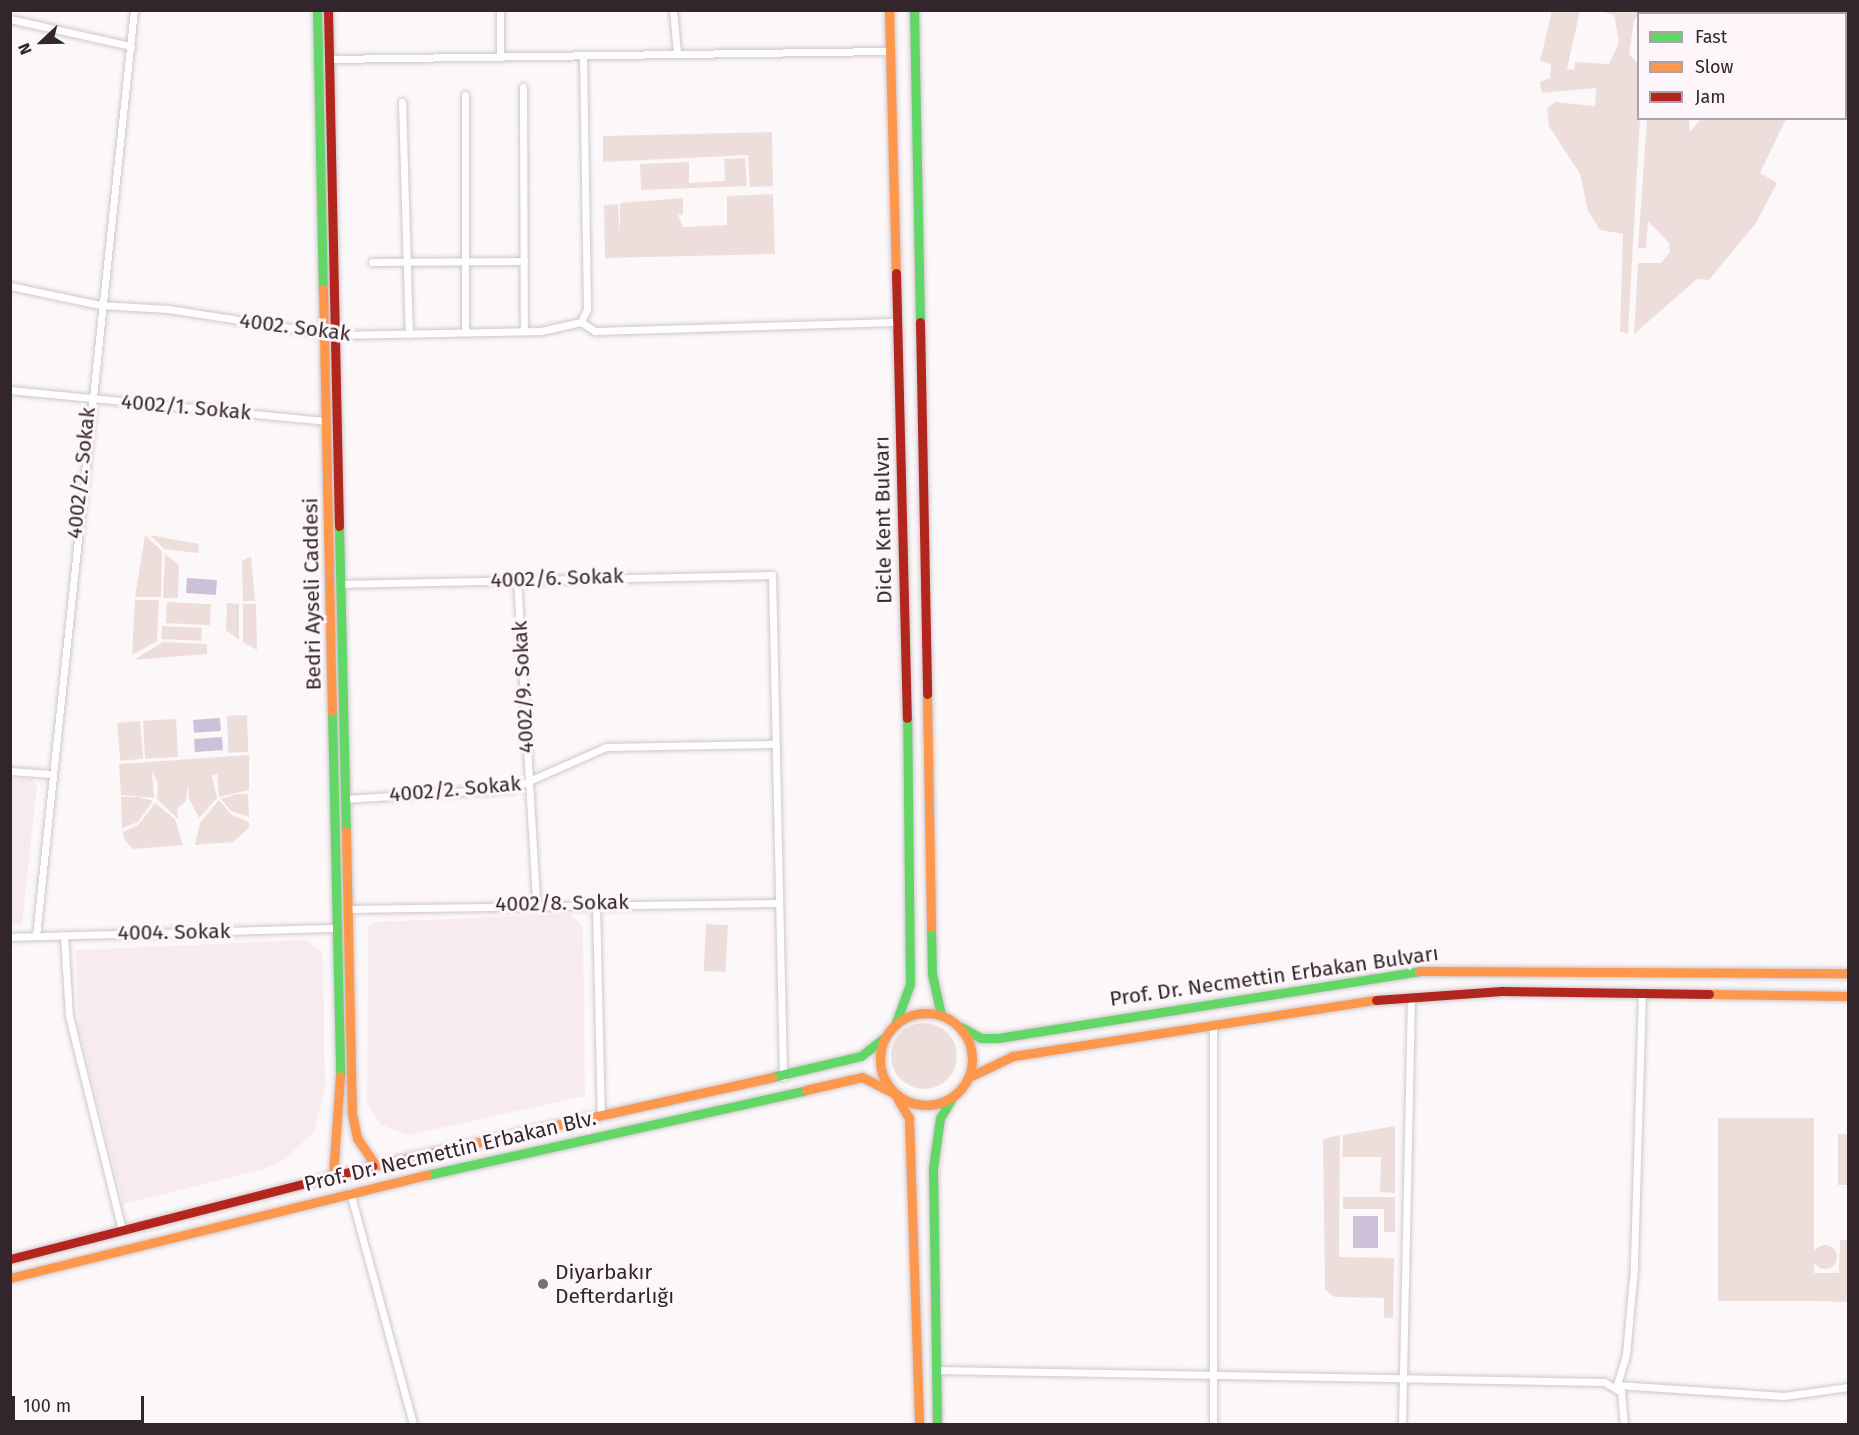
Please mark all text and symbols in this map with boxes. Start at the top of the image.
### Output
north arrow [12,12,72,72]
legend [1637,12,1847,120]
text: Fast [1695,26,1727,48]
text: N [14,40,36,57]
text: Slow [1695,56,1733,78]
text: Jam [1695,86,1726,108]
street label: 4002. Sokak [238,308,352,346]
street label: 4002/1. Sokak [120,389,252,425]
street label: 4002/2. Sokak [62,406,100,540]
street label: Dicle Kent Bulvarı [869,436,897,604]
street label: Bedri Ayseli Caddesi [298,497,326,691]
street label: 4002/6. Sokak [490,563,624,593]
street label: 4002/9. Sokak [507,620,539,754]
street label: 4002/2. Sokak [388,771,522,807]
street label: 4002/8. Sokak [495,889,629,917]
street label: 4004. Sokak [117,918,231,946]
street label: Prof. Dr. Necmettin Erbakan Bulvarı [1108,940,1440,1012]
street label: Prof. Dr. Necmettin Erbakan Blv. [302,1105,598,1197]
place label: Diyarbakır Defterdarlığı [555,1259,674,1309]
marker: Diyarbakır Defterdarlığı [536,1277,550,1291]
scale bar [15,1384,147,1422]
text: 100 m [23,1395,71,1417]

